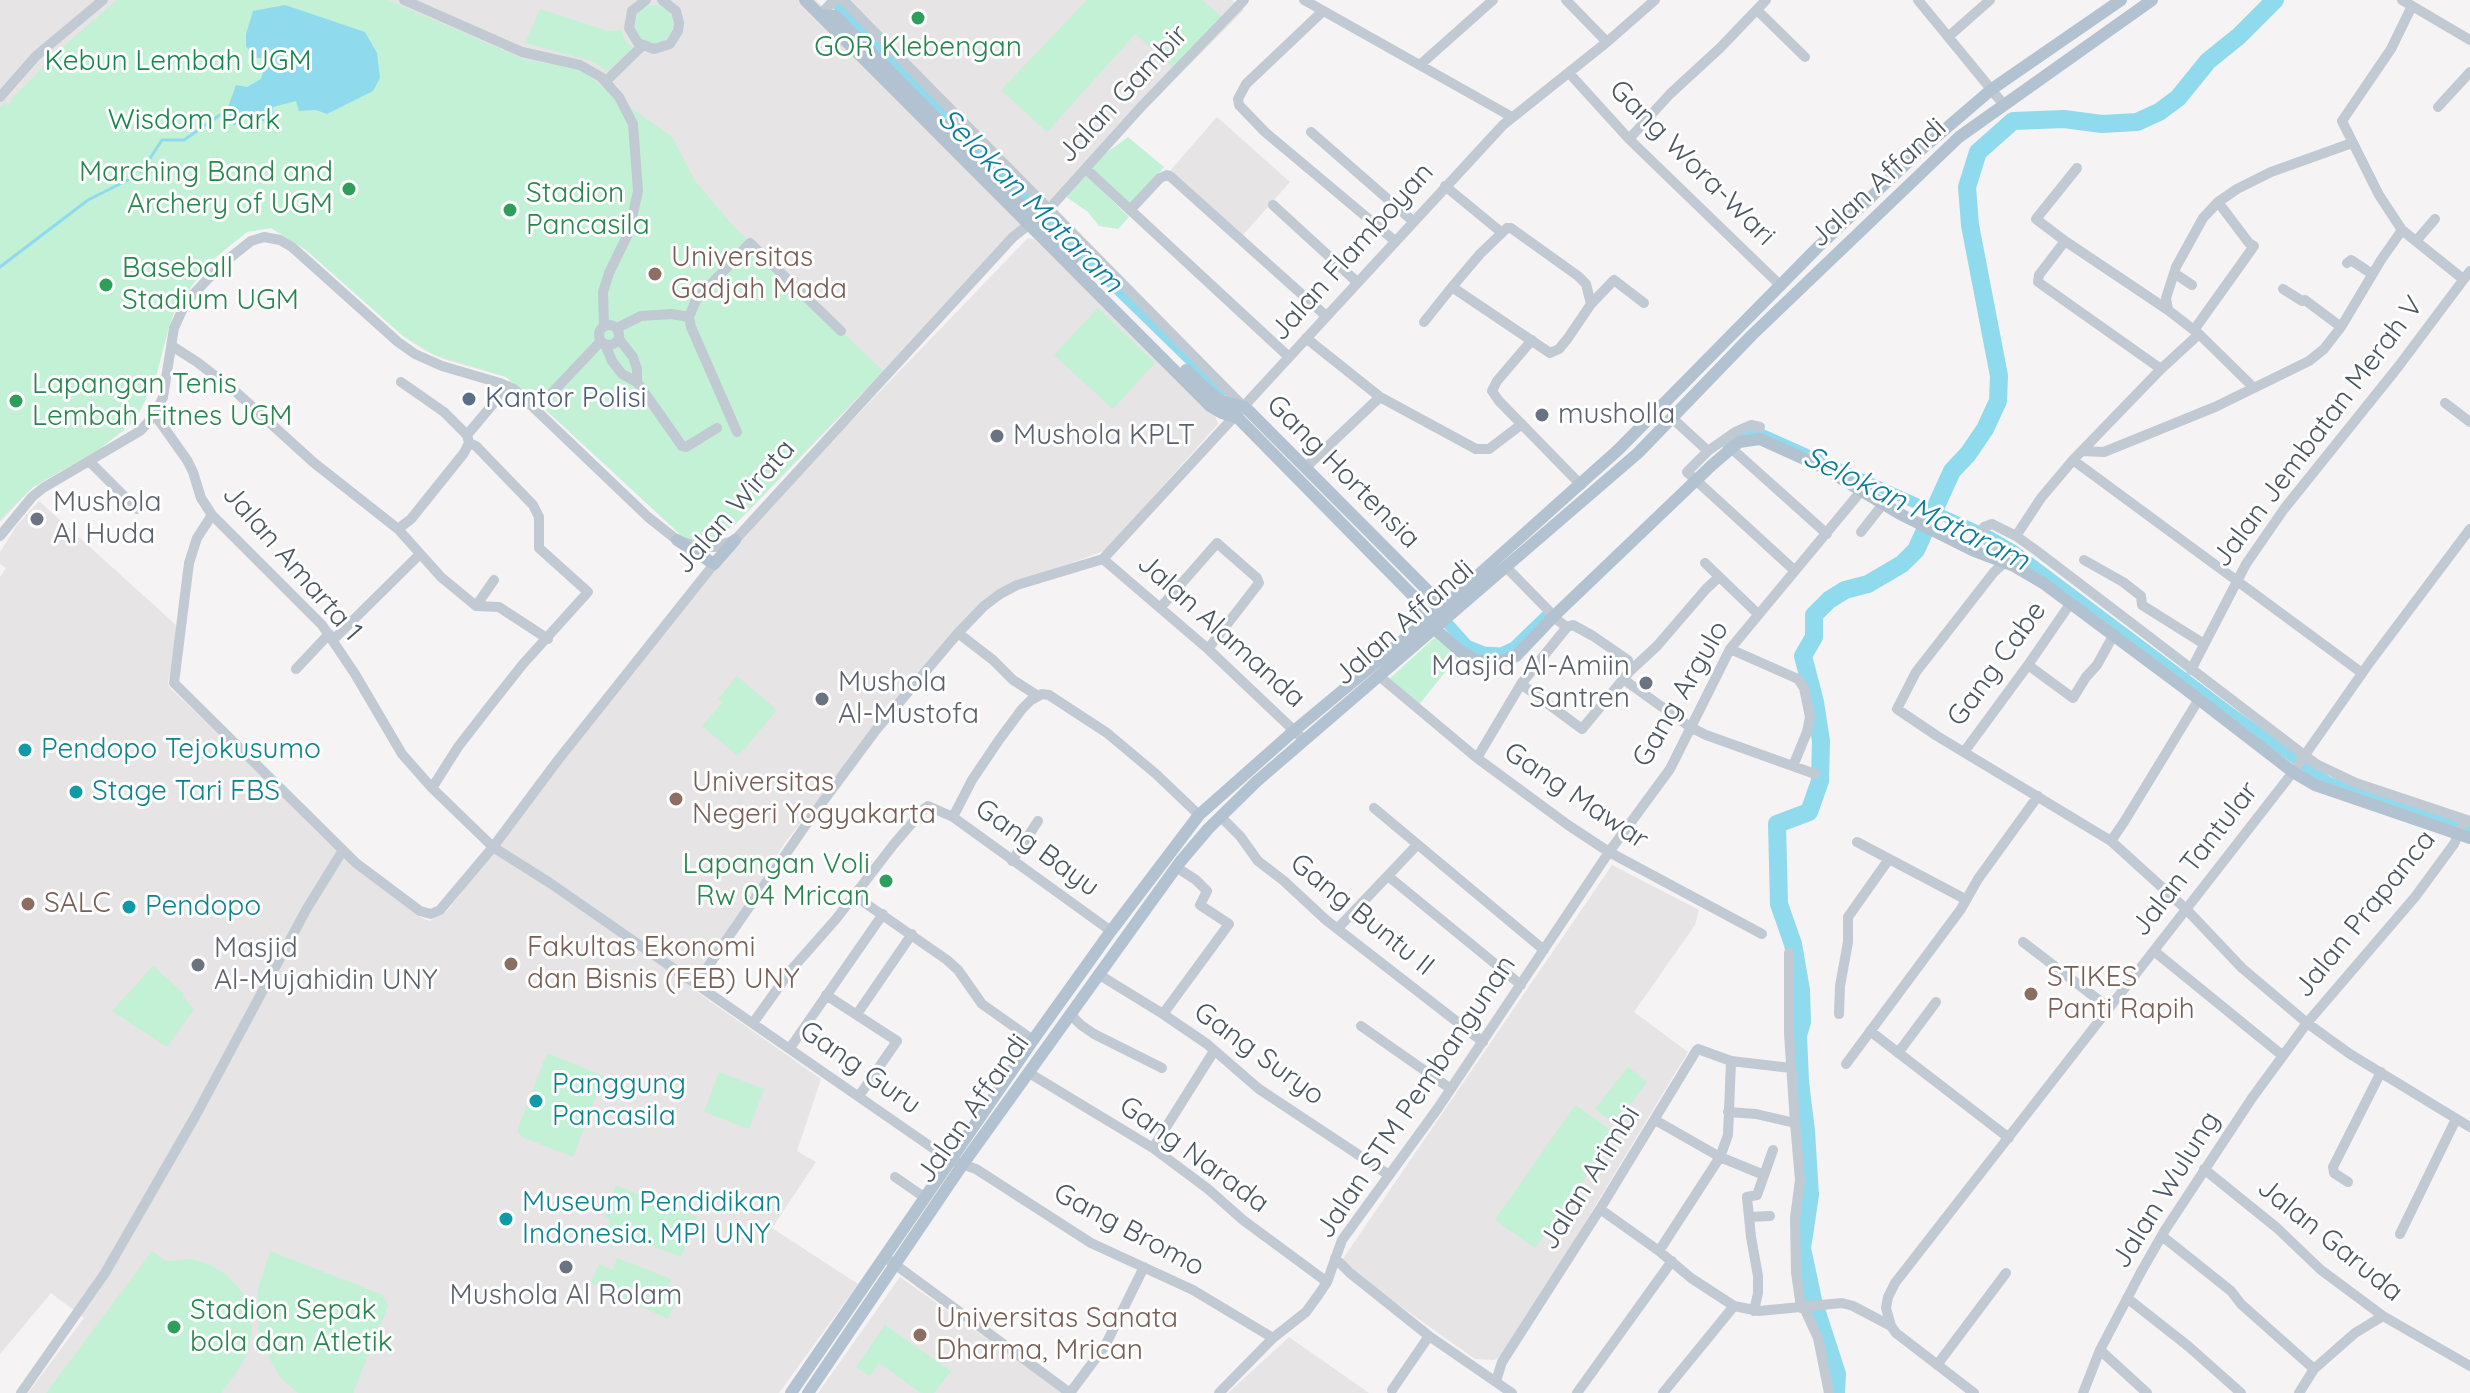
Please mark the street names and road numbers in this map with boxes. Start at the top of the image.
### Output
street label: Jalan Gambir [1051,18,1195,170]
street label: Gang Wora-Wari [1602,73,1782,253]
street label: Jalan Affandi [1803,111,1953,255]
street label: Jalan Flamboyan [1263,156,1441,348]
street label: Jalan Jembatan Merah V [2205,290,2431,574]
street label: Gang Hortensia [1259,388,1427,556]
street label: Jalan Wirata [667,433,803,581]
street label: Jalan Amarta 1 [215,478,369,648]
street label: Jalan Alamanda [1130,547,1312,715]
street label: Jalan Affandi [1327,553,1481,693]
street label: Gang Cabe [1940,595,2054,733]
street label: Gang Argulo [1626,615,1736,773]
street label: Gang Mawar [1497,735,1655,857]
street label: Jalan Tantular [2124,775,2266,943]
street label: Gang Bayu [968,792,1106,904]
street label: Jalan Prapanca [2287,823,2443,1005]
street label: Gang Buntu II [1283,847,1441,983]
street label: Jalan STM Pembangunan [1309,949,1523,1245]
street label: Gang Suryo [1187,995,1331,1113]
street label: Gang Guru [793,1014,927,1122]
street label: Jalan Affandi [909,1028,1037,1190]
street label: Gang Narada [1113,1089,1275,1221]
street label: Jalan Arimbi [1532,1100,1648,1256]
street label: Jalan Wulung [2104,1105,2228,1275]
street label: Jalan Garuda [2250,1171,2410,1309]
street label: Gang Bromo [1048,1176,1210,1284]

